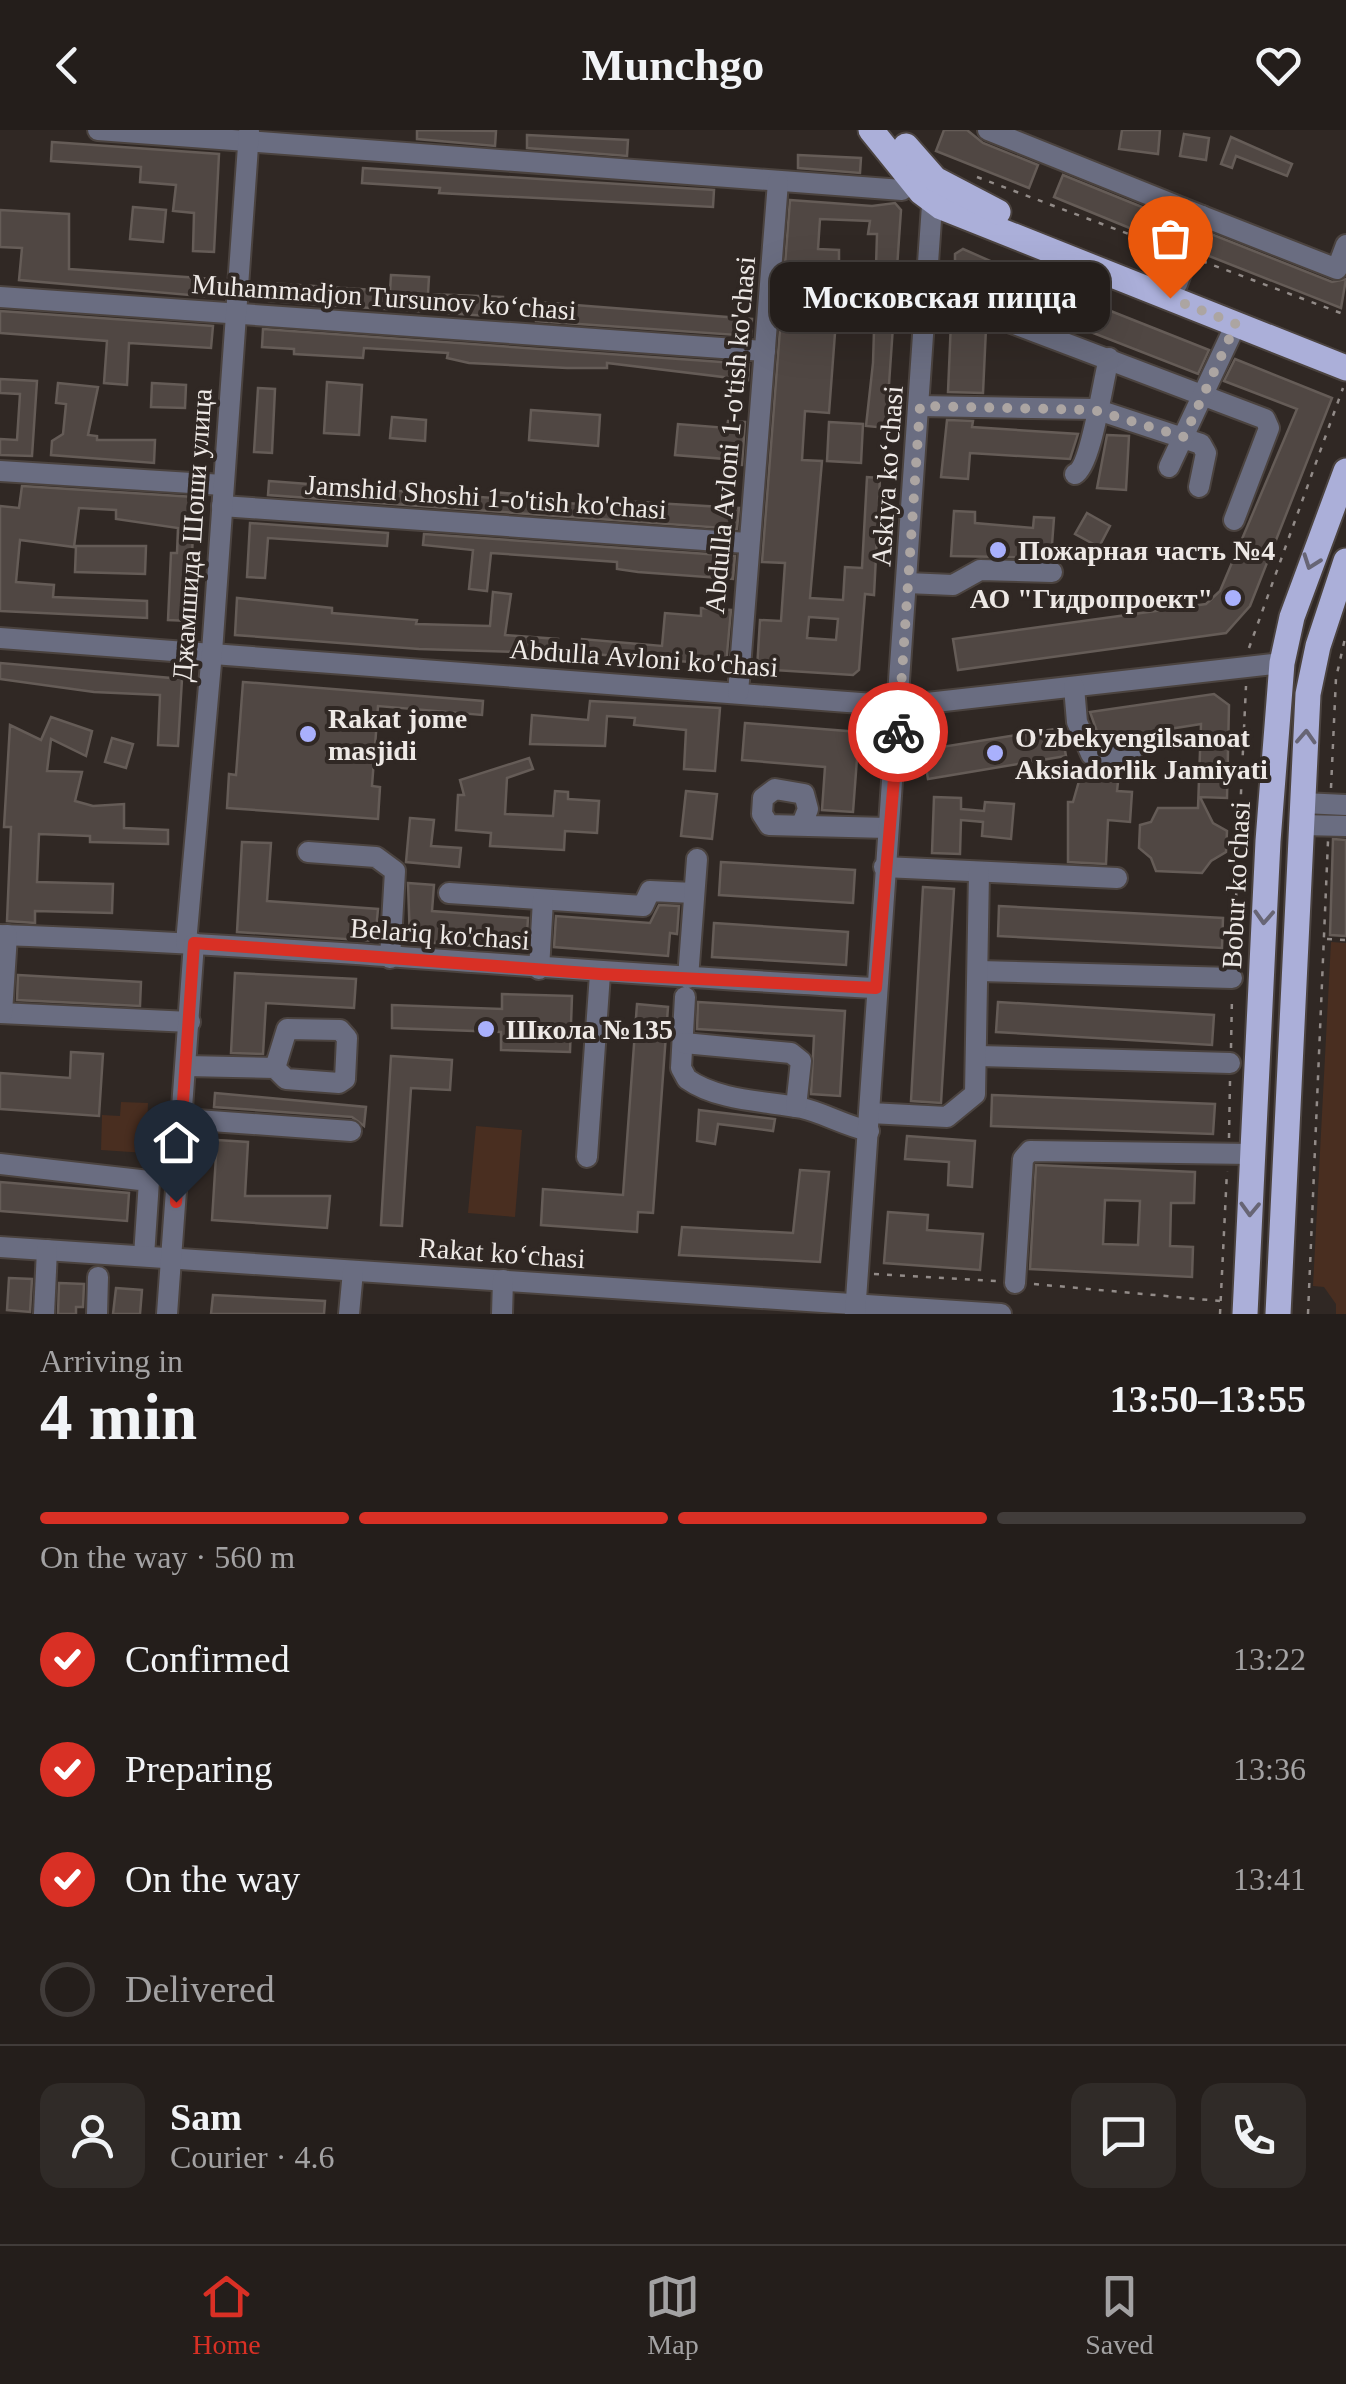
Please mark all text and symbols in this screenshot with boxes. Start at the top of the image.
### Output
icon: back [40,38,95,93]
icon: heart [1251,38,1306,93]
text: Munchgo [582,40,764,90]
pin [1128,196,1213,299]
icon: bag [1143,211,1198,266]
street label: Abdulla Avloni 1-o'tish ko'chasi [699,255,761,615]
callout: Московская пицца [770,263,1110,333]
street label: Muhammadjon Tursunov koʻchasi [190,268,578,326]
text: Московская пицца [803,279,1077,315]
street label: Askiya koʻchasi [865,384,909,567]
street label: Джамшида Шоши улица [166,387,218,683]
street label: Jamshid Shoshi 1-o'tish ko'chasi [304,469,668,525]
place label: Пожарная часть №4 [1018,535,1275,566]
marker: Пожарная часть №4 [987,539,1009,561]
one-way arrow [1302,553,1323,570]
place label: АО "Гидропроект" [970,583,1213,614]
marker: АО "Гидропроект" [1222,587,1244,609]
street label: Abdulla Avloni ko'chasi [509,633,779,683]
courier [848,682,948,782]
place label: Rakat jome masjidi [328,703,467,766]
icon: bike [871,705,926,760]
place label: O'zbekyengilsanoat Aksiadorlik Jamiyati [1015,722,1268,785]
marker: Rakat jome masjidi [297,723,319,745]
one-way arrow [1295,729,1316,745]
marker: O'zbekyengilsanoat Aksiadorlik Jamiyati [984,742,1006,764]
street label: Bobur ko'chasi [1216,800,1256,969]
one-way arrow [1254,910,1275,926]
street label: Belariq ko'chasi [349,912,531,956]
place label: Школа №135 [506,1014,673,1045]
marker: Школа №135 [475,1018,497,1040]
pin [134,1100,219,1203]
icon: home [149,1115,204,1170]
one-way arrow [1239,1202,1260,1218]
street label: Rakat koʻchasi [418,1232,587,1274]
text: Arriving in [40,1343,183,1379]
text: 13:50–13:55 [1110,1378,1306,1420]
text: 4 min [40,1381,197,1453]
text: On the way · 560 m [40,1539,295,1575]
icon: check [40,1632,95,1687]
text: Confirmed [125,1638,290,1680]
text: 13:22 [1233,1641,1306,1677]
icon: check [40,1742,95,1797]
text: Preparing [125,1748,273,1790]
text: 13:36 [1233,1751,1306,1787]
icon: check [40,1852,95,1907]
text: On the way [125,1858,300,1900]
text: 13:41 [1233,1861,1306,1897]
text: Delivered [125,1968,275,2010]
button: person [40,2083,145,2188]
button: chat [1071,2083,1176,2188]
button: phone [1201,2083,1306,2188]
text: Sam [170,2096,242,2138]
text: Courier · 4.6 [170,2139,334,2175]
tab: Home [192,2269,261,2361]
tab: Map [645,2269,700,2361]
tab: Saved [1085,2269,1154,2361]

